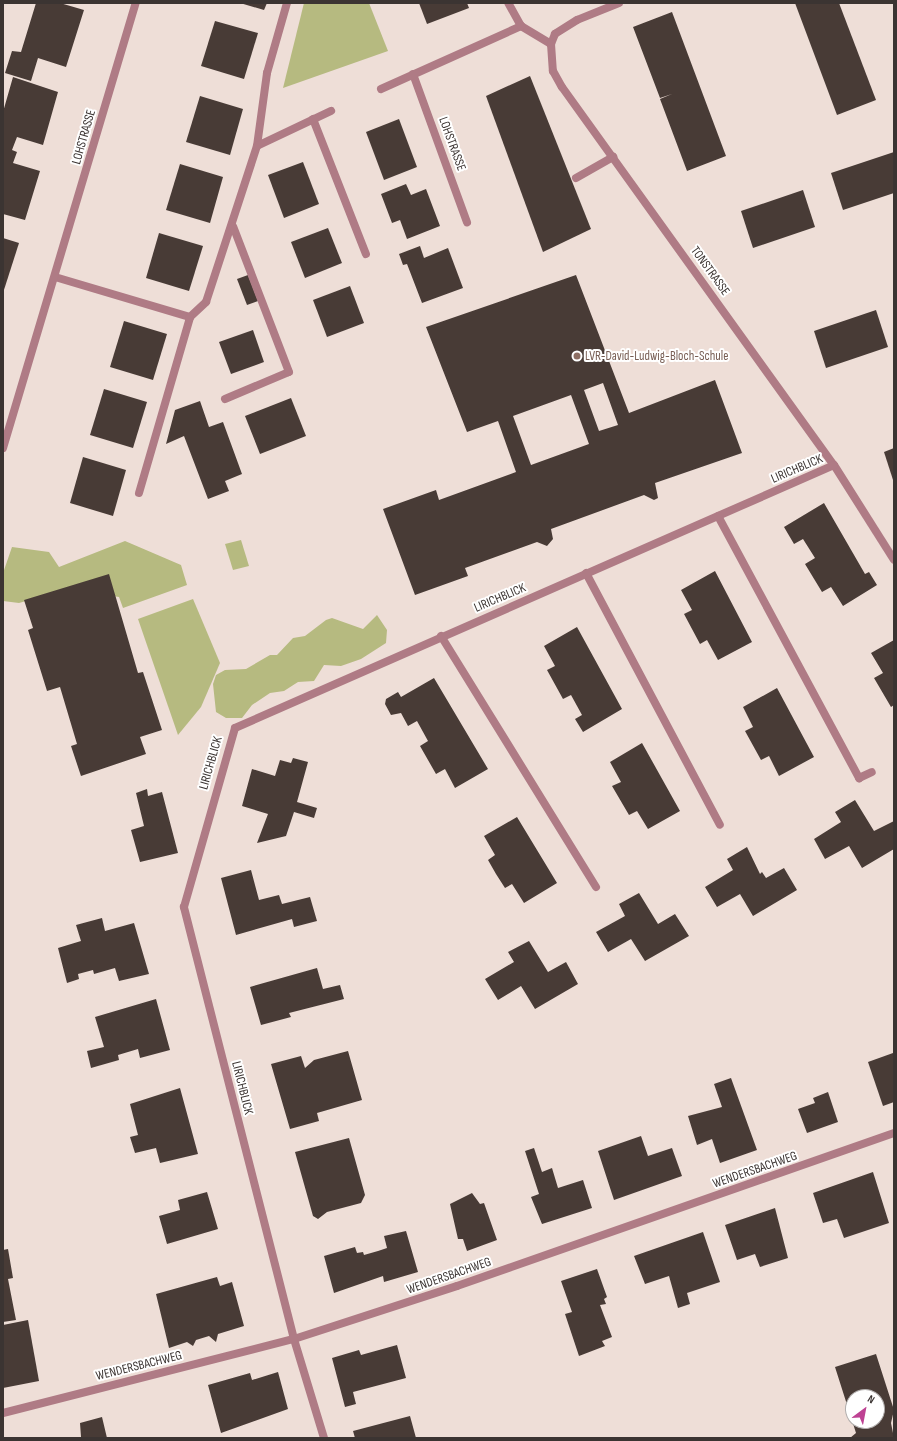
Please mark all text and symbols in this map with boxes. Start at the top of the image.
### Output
street label: LOHSTRASSE [69,108,99,166]
street label: LOHSTRASSE [435,115,469,173]
street label: TONSTRASSE [687,244,733,298]
place label: LVR-David-Ludwig-Bloch-Schule [585,348,728,364]
marker: LVR-David-Ludwig-Bloch-Schule [572,351,582,361]
street label: LIRICHBLICK [769,451,825,487]
street label: LIRICHBLICK [472,580,528,616]
street label: LIRICHBLICK [196,735,226,791]
street label: LIRICHBLICK [228,1060,256,1116]
street label: WENDERSBACHWEG [711,1148,799,1192]
street label: WENDERSBACHWEG [405,1254,493,1298]
street label: WENDERSBACHWEG [94,1348,184,1384]
north arrow [845,1389,885,1429]
text: N [865,1392,877,1406]

